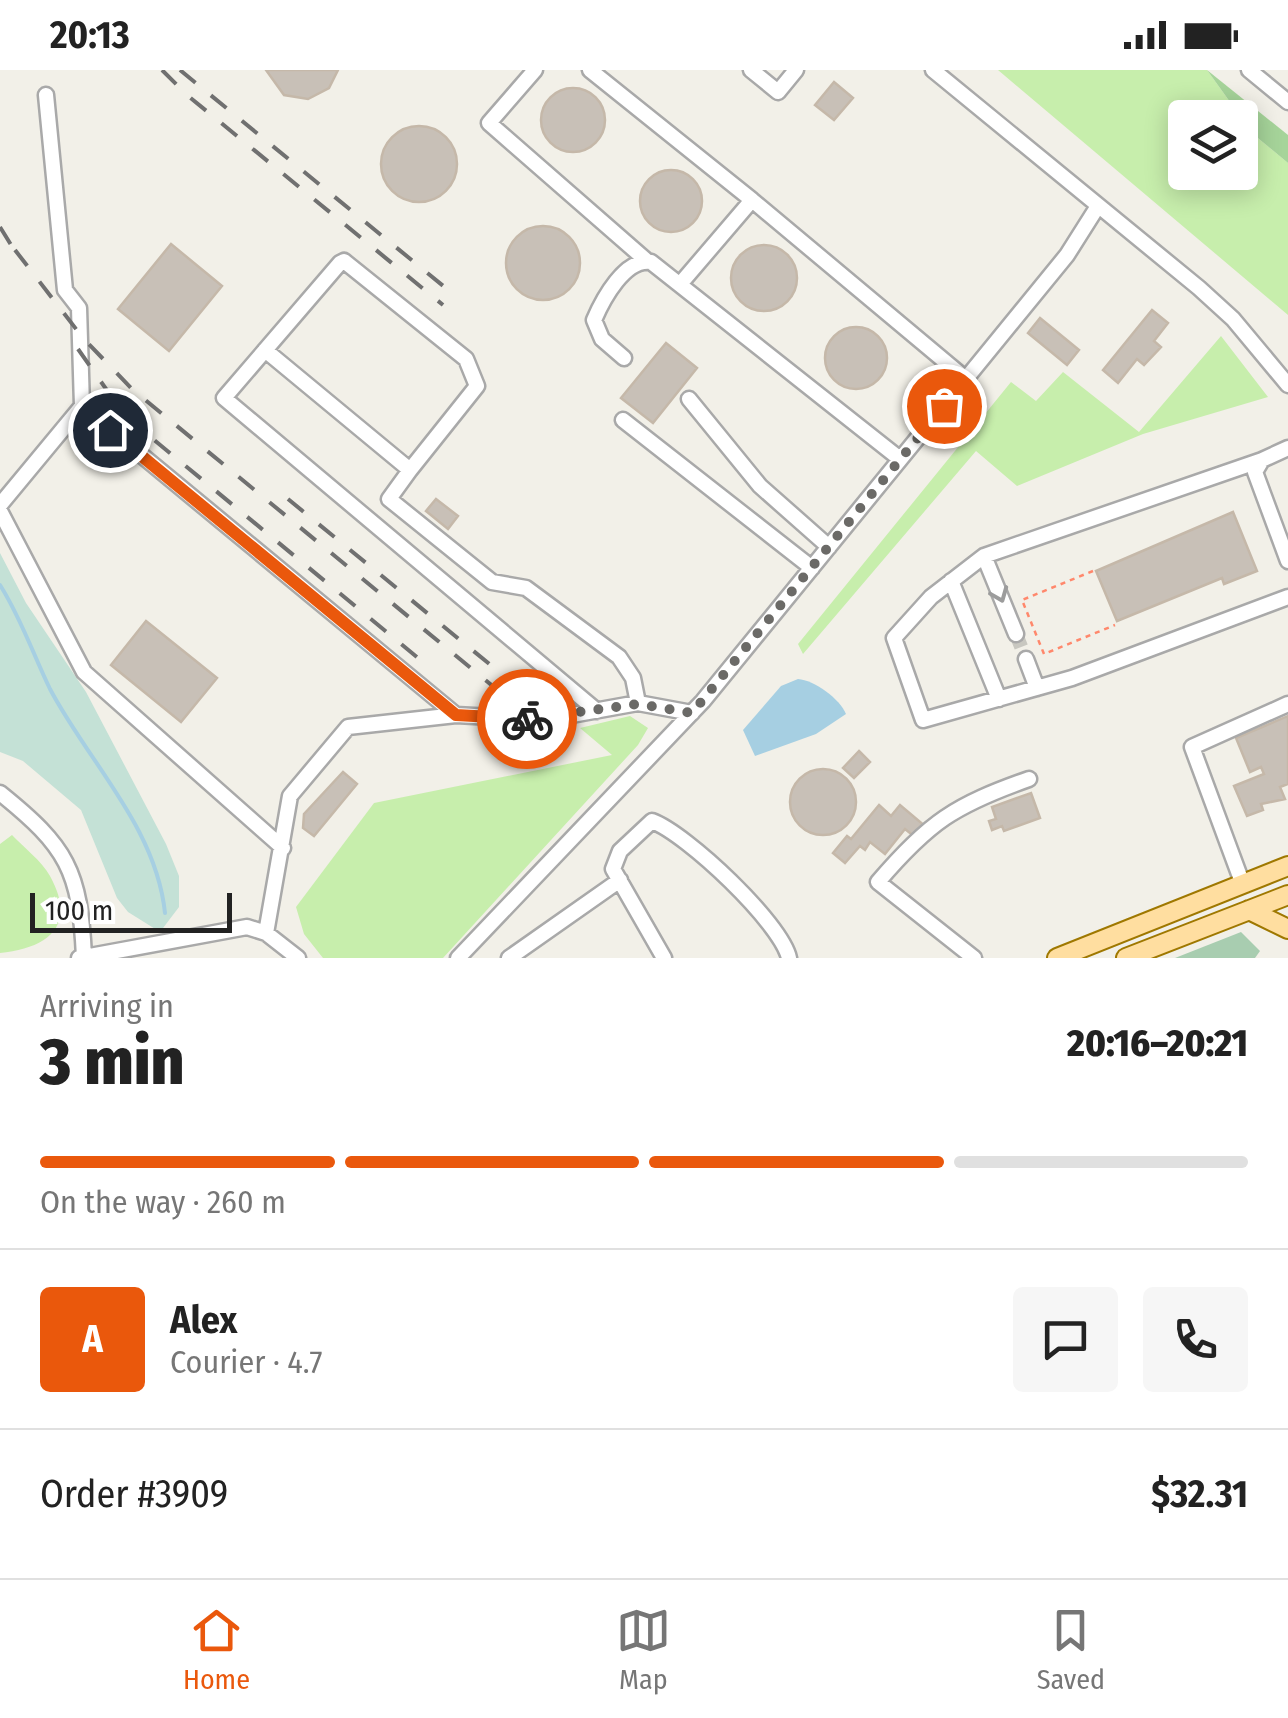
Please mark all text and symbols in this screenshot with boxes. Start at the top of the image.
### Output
text: 20:13 [50,12,130,58]
map controls [1168,100,1258,190]
button: layers [1168,100,1258,190]
pin [902,364,987,449]
icon: bag [917,379,972,434]
pin [68,388,153,473]
icon: home [83,403,138,458]
one-way arrow [988,585,1008,603]
courier [477,669,577,769]
icon: bike [500,692,555,747]
scale bar [30,888,232,933]
text: 100 m [45,894,113,927]
text: Arriving in [40,987,174,1025]
text: 20:16–20:21 [1067,1020,1248,1066]
text: 3 min [40,1023,185,1101]
text: On the way · 260 m [40,1183,286,1221]
button: chat [1013,1287,1118,1392]
button: phone [1143,1287,1248,1392]
text: Alex [170,1297,237,1343]
text: A [82,1316,103,1362]
text: Courier · 4.7 [170,1343,322,1381]
text: Order #3909 [40,1471,228,1517]
text: $32.31 [1151,1471,1248,1517]
tab: Home [183,1603,250,1696]
tab: Map [616,1603,671,1696]
tab: Saved [1037,1603,1105,1696]

